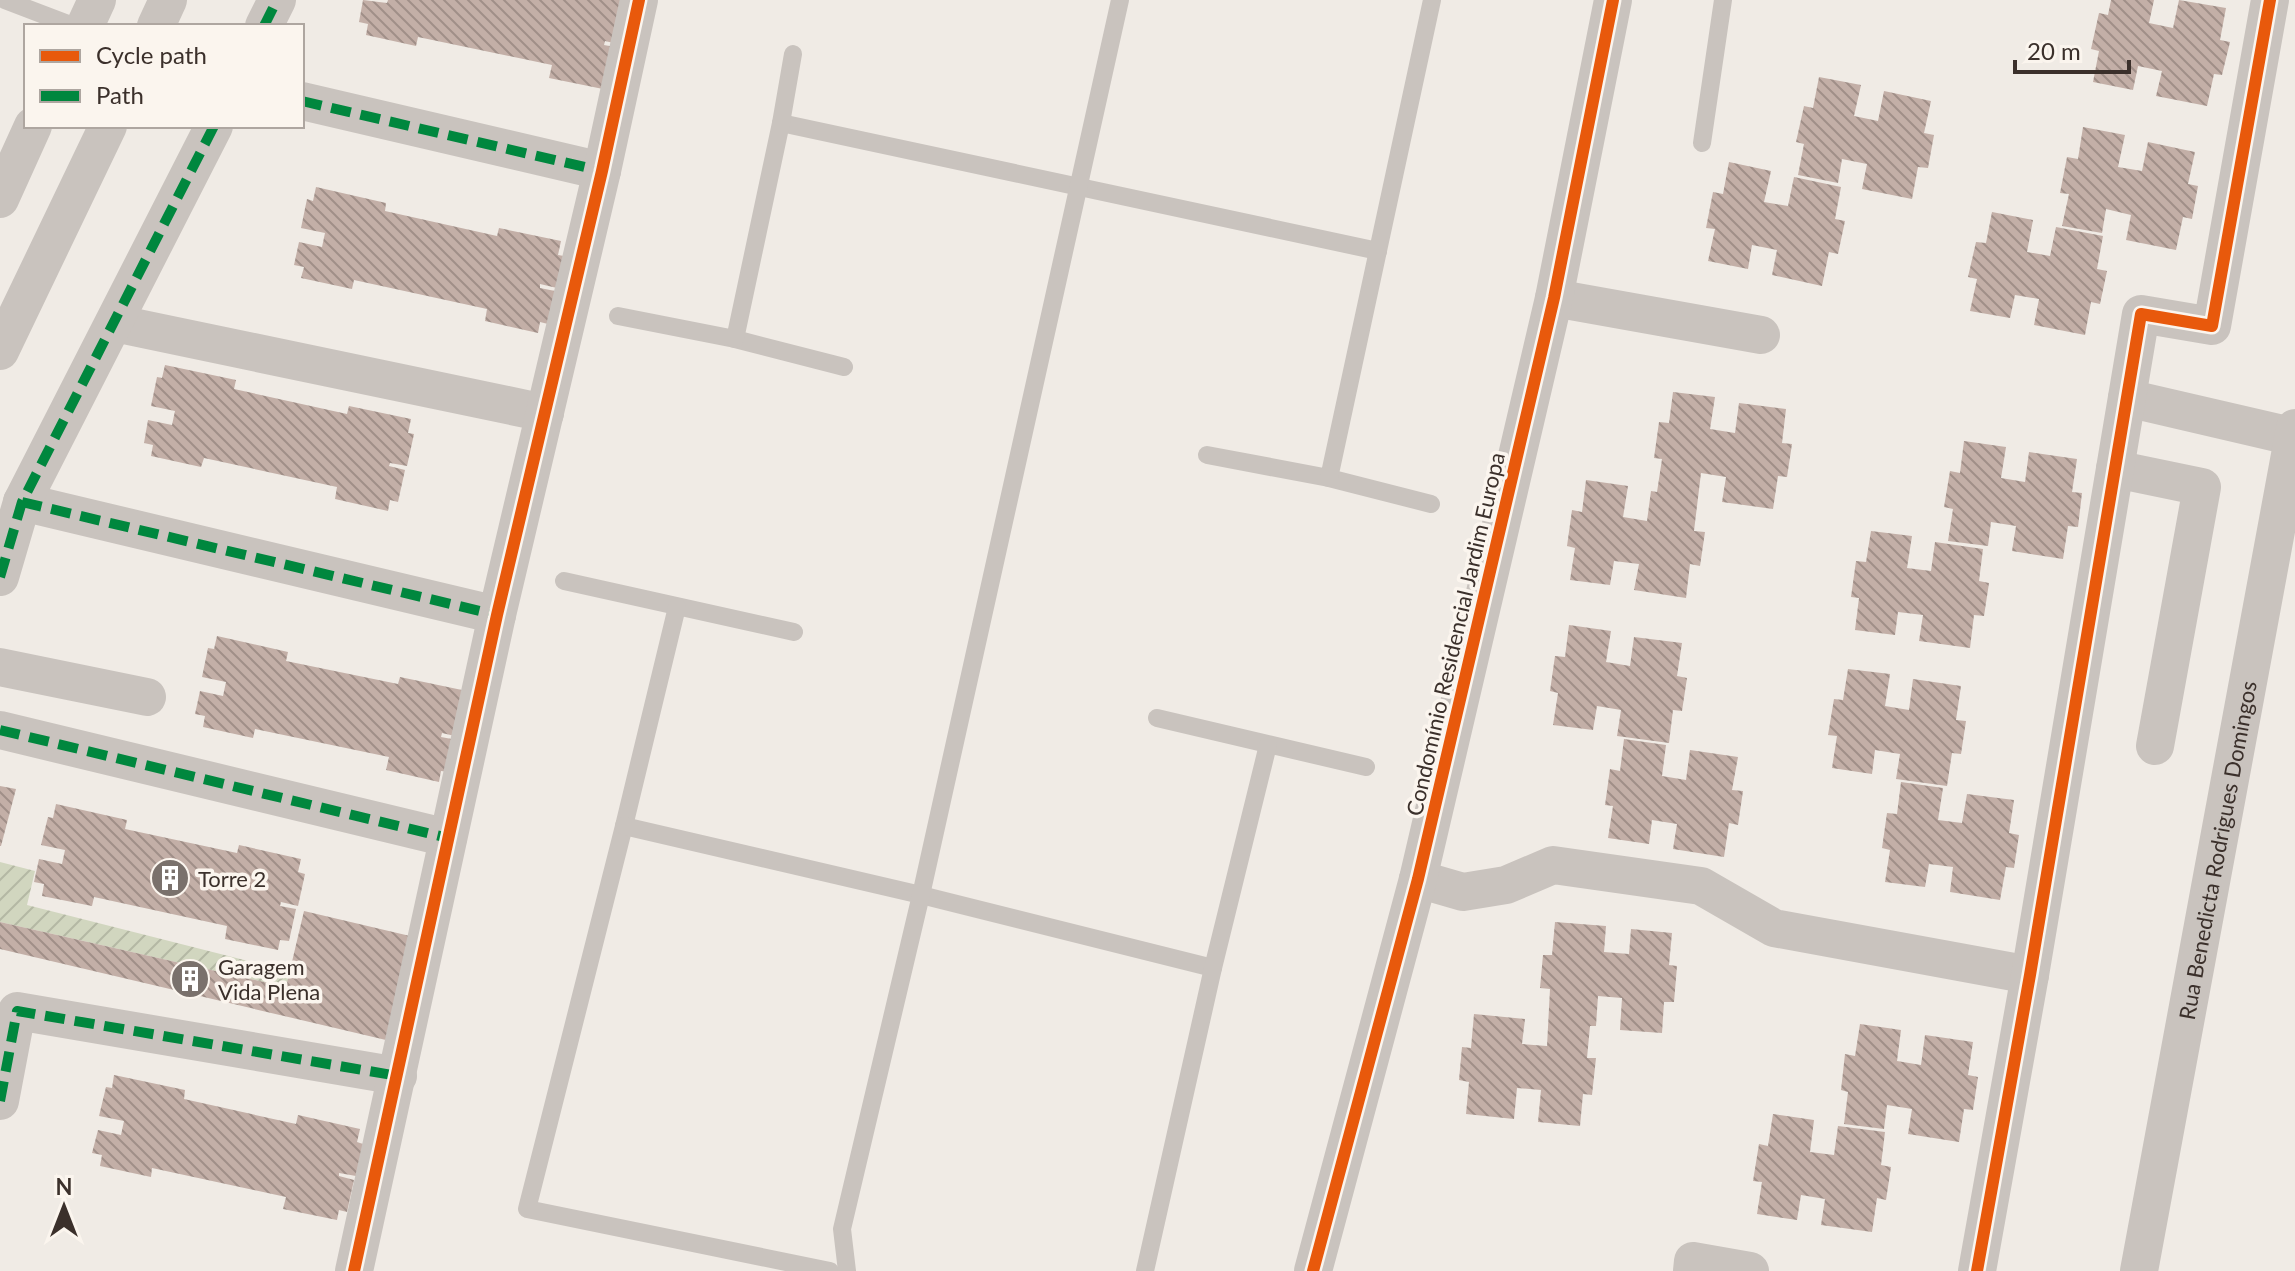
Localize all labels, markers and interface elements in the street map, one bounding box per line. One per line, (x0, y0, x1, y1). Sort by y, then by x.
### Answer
legend (24, 24, 304, 128)
scale bar (2015, 24, 2129, 74)
text: 20 m (2027, 36, 2081, 65)
text: Cycle path (96, 40, 207, 69)
text: Path (96, 80, 144, 109)
street label: Condomínio Residencial Jardim Europa (1400, 450, 1510, 818)
street label: Rua Benedicta Rodrigues Domingos (2172, 679, 2261, 1022)
building icon: Torre 2 (149, 857, 191, 899)
place label: Torre 2 (198, 865, 266, 892)
place label: Garagem Vida Plena (218, 953, 320, 1005)
building icon: Garagem Vida Plena (169, 958, 211, 1000)
north arrow (24, 1167, 104, 1247)
text: N (56, 1173, 72, 1200)

